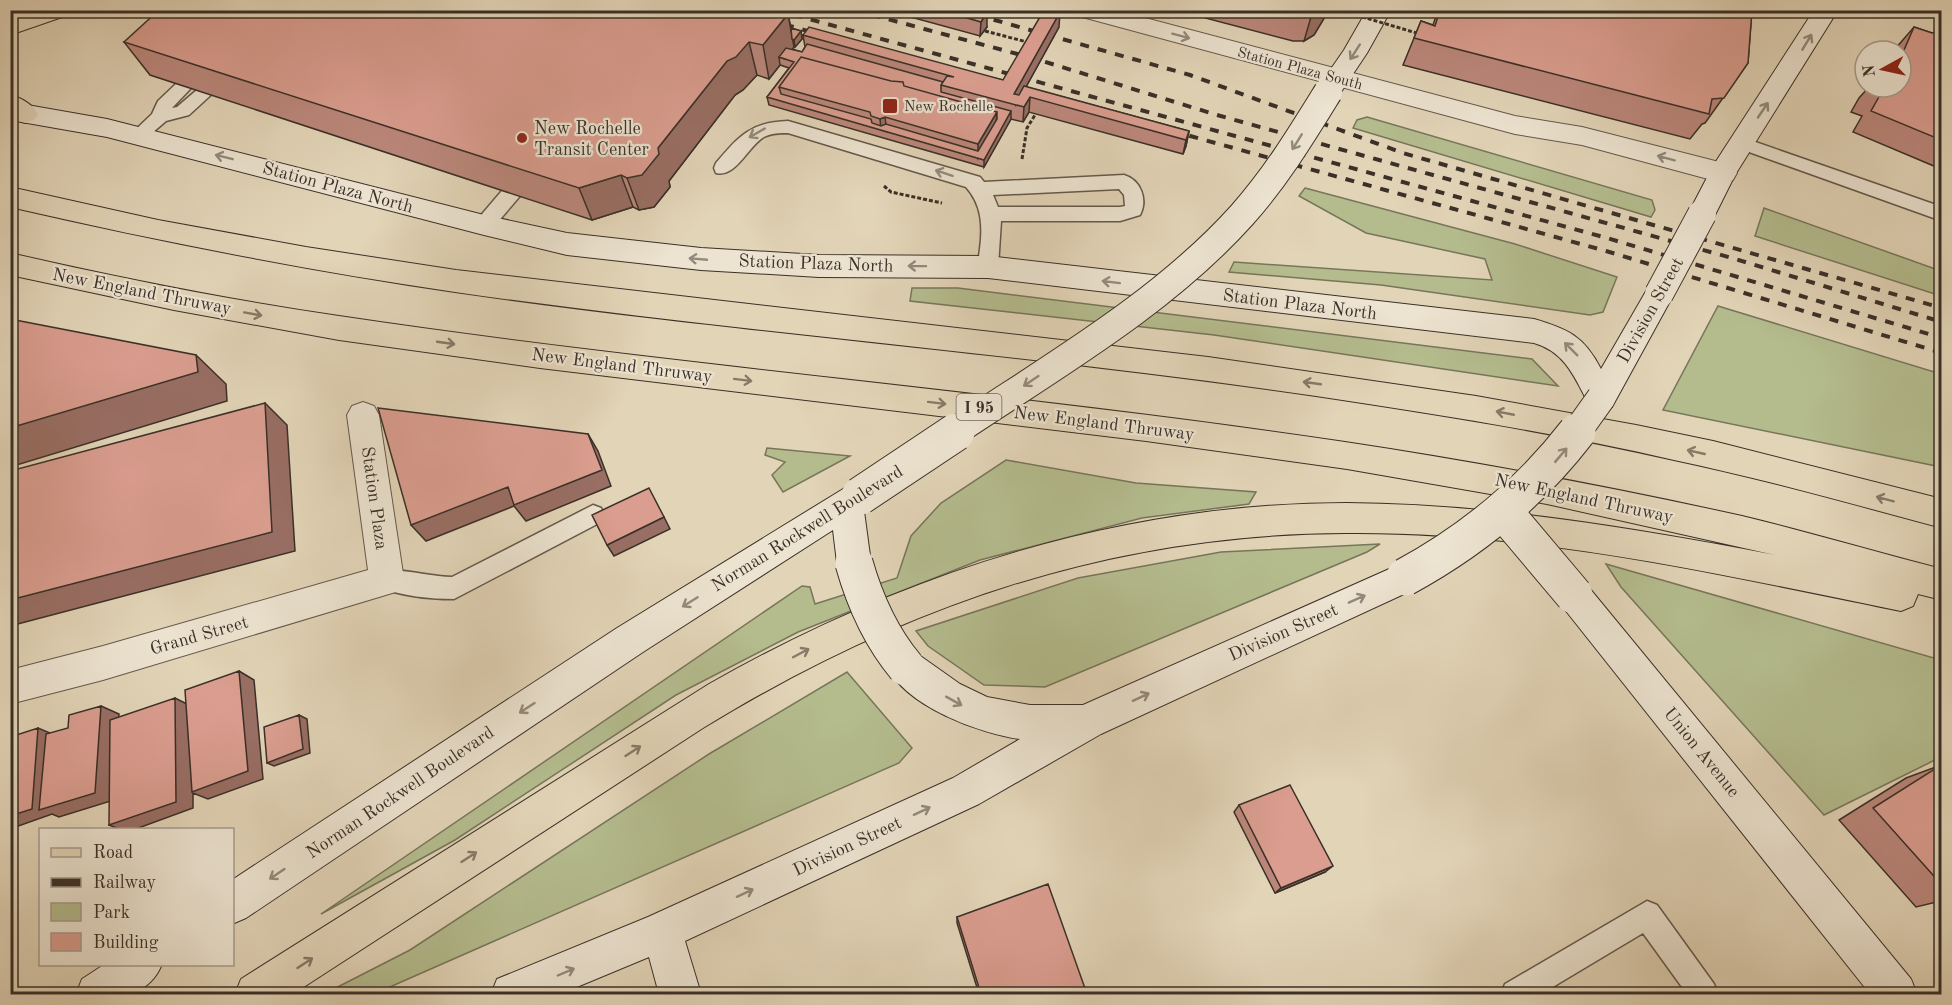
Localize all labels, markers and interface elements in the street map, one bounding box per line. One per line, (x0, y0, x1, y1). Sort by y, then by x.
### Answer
one-way arrow (1172, 31, 1191, 42)
one-way arrow (1801, 34, 1813, 51)
north arrow (1853, 39, 1913, 99)
one-way arrow (1348, 43, 1360, 60)
street label: Station Plaza South (1235, 46, 1364, 93)
text: N (1861, 63, 1879, 78)
marker: New Rochelle (881, 97, 899, 115)
place label: New Rochelle (904, 100, 993, 115)
one-way arrow (1757, 101, 1770, 118)
place label: New Rochelle Transit Center (534, 120, 649, 159)
one-way arrow (749, 127, 766, 139)
marker: New Rochelle Transit Center (515, 131, 529, 145)
one-way arrow (1290, 133, 1302, 150)
one-way arrow (215, 151, 234, 163)
one-way arrow (1657, 152, 1676, 163)
street label: Station Plaza North (260, 159, 415, 217)
one-way arrow (935, 167, 954, 178)
street label: Station Plaza North (738, 252, 894, 276)
one-way arrow (689, 253, 709, 264)
street label: Division Street (1615, 255, 1687, 366)
one-way arrow (908, 260, 928, 272)
street label: New England Thruway (51, 266, 233, 318)
one-way arrow (1102, 276, 1122, 287)
street label: Station Plaza North (1222, 287, 1378, 323)
one-way arrow (243, 308, 262, 319)
one-way arrow (435, 338, 455, 349)
one-way arrow (1563, 342, 1578, 357)
street label: New England Thruway (530, 346, 714, 386)
one-way arrow (733, 374, 753, 385)
one-way arrow (1023, 375, 1040, 387)
one-way arrow (1303, 377, 1322, 388)
road number: I 95 (956, 394, 1002, 420)
one-way arrow (927, 397, 947, 408)
street label: New England Thruway (1012, 404, 1196, 444)
one-way arrow (1495, 407, 1515, 418)
street label: Station Plaza (358, 445, 390, 551)
one-way arrow (1687, 445, 1706, 457)
one-way arrow (1554, 448, 1567, 464)
street label: Norman Rockwell Boulevard (709, 462, 906, 595)
street label: New England Thruway (1493, 471, 1675, 527)
one-way arrow (1876, 492, 1895, 504)
one-way arrow (1347, 593, 1365, 605)
one-way arrow (682, 597, 699, 609)
street label: Division Street (1226, 601, 1341, 665)
street label: Grand Street (148, 613, 250, 659)
one-way arrow (792, 647, 809, 659)
one-way arrow (1131, 690, 1149, 702)
one-way arrow (944, 696, 962, 707)
one-way arrow (519, 702, 535, 714)
street label: Union Avenue (1660, 704, 1743, 801)
street label: Norman Rockwell Boulevard (303, 723, 498, 862)
one-way arrow (624, 745, 640, 757)
one-way arrow (912, 805, 930, 817)
street label: Division Street (790, 814, 904, 880)
legend (39, 828, 234, 966)
text: Road (93, 844, 133, 862)
one-way arrow (460, 851, 477, 863)
one-way arrow (269, 868, 285, 880)
text: Railway (93, 874, 156, 892)
one-way arrow (735, 887, 753, 898)
text: Park (93, 904, 130, 922)
text: Building (93, 934, 159, 952)
one-way arrow (297, 957, 314, 970)
one-way arrow (557, 966, 575, 977)

